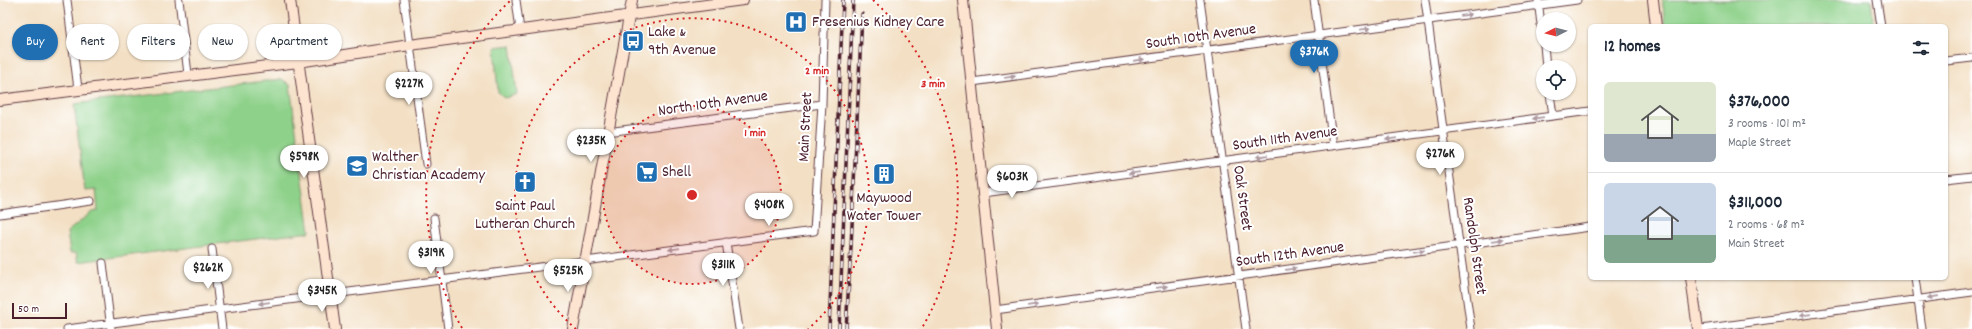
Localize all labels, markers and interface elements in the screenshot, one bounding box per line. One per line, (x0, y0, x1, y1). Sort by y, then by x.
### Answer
hospital icon: Fresenius Kidney Care (783, 9, 809, 35)
place label: Fresenius Kidney Care (812, 11, 944, 34)
one-way arrow (1460, 12, 1472, 18)
north arrow (1536, 12, 1576, 52)
map controls (1536, 12, 1576, 100)
street label: South 10th Avenue (1145, 18, 1257, 56)
place label: Lake & 9th Avenue (648, 21, 716, 62)
chip: Buy (12, 24, 58, 60)
chip: Rent (66, 24, 119, 60)
chip: Filters (127, 24, 190, 60)
chip: New (198, 24, 248, 60)
chip: Apartment (256, 24, 342, 60)
one-way arrow (1359, 26, 1371, 32)
bus stop icon: Lake & 9th Avenue (620, 28, 646, 54)
text: 12 homes (1604, 36, 1661, 60)
icon: filters (1910, 37, 1932, 59)
pin: $376K (1286, 40, 1342, 74)
text: $376K (1299, 43, 1329, 62)
one-way arrow (1133, 56, 1145, 63)
button: locate (1536, 60, 1576, 100)
text: 2 min (805, 63, 829, 80)
pin: $227K (381, 72, 437, 106)
one-way arrow (1004, 74, 1017, 80)
text: $227K (395, 75, 423, 94)
text: 3 min (921, 76, 945, 93)
street label: North 10th Avenue (657, 85, 769, 123)
street label: Main Street (793, 91, 819, 162)
text: $376,000 (1728, 91, 1790, 115)
icon: home (1636, 98, 1684, 146)
one-way arrow (1531, 115, 1544, 122)
text: 3 rooms · 101 m² (1728, 115, 1806, 134)
street label: South 11th Avenue (1231, 120, 1339, 158)
text: 1 min (744, 125, 766, 142)
pin: $235K (563, 129, 619, 163)
text: $235K (576, 132, 606, 151)
text: Maple Street (1728, 134, 1791, 153)
one-way arrow (1385, 136, 1397, 142)
pin: $276K (1412, 142, 1468, 176)
pin: $598K (276, 145, 332, 179)
text: $276K (1425, 145, 1455, 164)
place label: Walther Christian Academy (372, 146, 485, 187)
text: $598K (289, 148, 319, 167)
school or university icon: Walther Christian Academy (344, 153, 370, 179)
one-way arrow (1256, 153, 1268, 159)
supermarket icon: Shell (634, 159, 660, 185)
place label: Shell (662, 161, 691, 184)
building icon: Maywood Water Tower (871, 161, 897, 187)
street label: Oak Street (1226, 164, 1258, 232)
pin: $603K (984, 165, 1040, 199)
text: $603K (996, 168, 1028, 187)
church icon: Saint Paul Lutheran Church (512, 169, 538, 195)
one-way arrow (1127, 170, 1140, 176)
place label: Maywood Water Tower (847, 187, 921, 228)
centre of rings (685, 188, 699, 202)
text: $311,000 (1728, 192, 1783, 216)
pin: $408K (741, 193, 797, 227)
place label: Saint Paul Lutheran Church (475, 195, 575, 236)
text: $408K (754, 196, 784, 215)
street label: Randolph Street (1456, 196, 1492, 296)
icon: home (1636, 199, 1684, 247)
text: 2 rooms · 68 m² (1728, 216, 1805, 235)
text: Main Street (1728, 235, 1785, 254)
street label: South 12th Avenue (1234, 236, 1346, 274)
one-way arrow (1492, 237, 1504, 243)
pin: $319K (403, 241, 459, 275)
text: $319K (417, 244, 445, 263)
one-way arrow (668, 246, 680, 252)
one-way arrow (1413, 248, 1426, 254)
pin: $311K (695, 253, 751, 287)
pin: $262K (180, 256, 236, 290)
text: $311K (711, 256, 735, 275)
text: $262K (193, 259, 223, 278)
pin: $525K (540, 259, 596, 293)
text: $525K (553, 262, 583, 281)
one-way arrow (1285, 266, 1297, 272)
pin: $345K (294, 279, 350, 313)
text: $345K (307, 282, 337, 301)
one-way arrow (1156, 284, 1168, 290)
one-way arrow (1927, 294, 1939, 300)
one-way arrow (258, 300, 270, 306)
scale bar (12, 301, 67, 320)
text: 50 m (18, 302, 39, 318)
one-way arrow (1027, 302, 1039, 308)
one-way arrow (1799, 312, 1811, 318)

